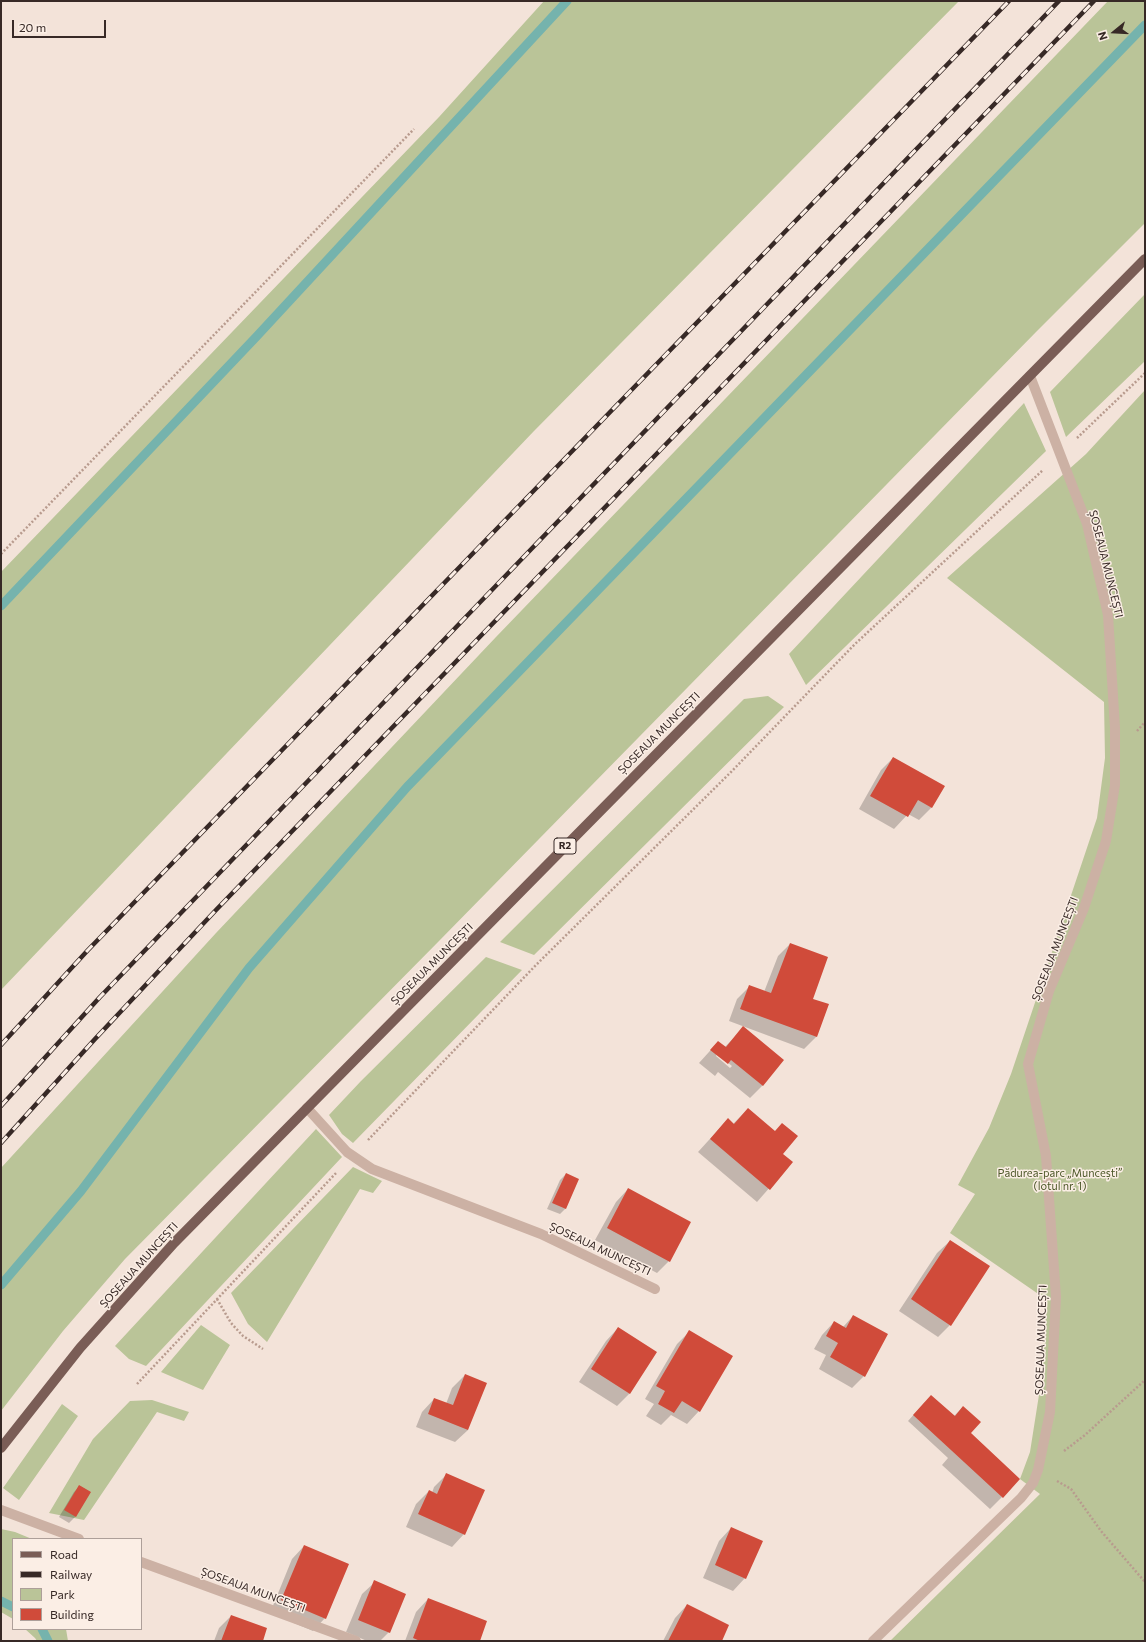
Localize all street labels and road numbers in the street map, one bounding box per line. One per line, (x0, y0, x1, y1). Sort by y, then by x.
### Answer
street label: ȘOSEAUA MUNCEȘTI (1086, 509, 1126, 619)
street label: ȘOSEAUA MUNCEȘTI (615, 689, 703, 777)
road number: R2 (554, 838, 576, 854)
street label: ȘOSEAUA MUNCEȘTI (1029, 895, 1081, 1003)
street label: ȘOSEAUA MUNCEȘTI (388, 920, 476, 1008)
street label: ȘOSEAUA MUNCEȘTI (97, 1220, 181, 1310)
street label: ȘOSEAUA MUNCEȘTI (547, 1220, 653, 1278)
street label: ȘOSEAUA MUNCEȘTI (1032, 1285, 1050, 1395)
street label: ȘOSEAUA MUNCEȘTI (199, 1565, 307, 1615)

